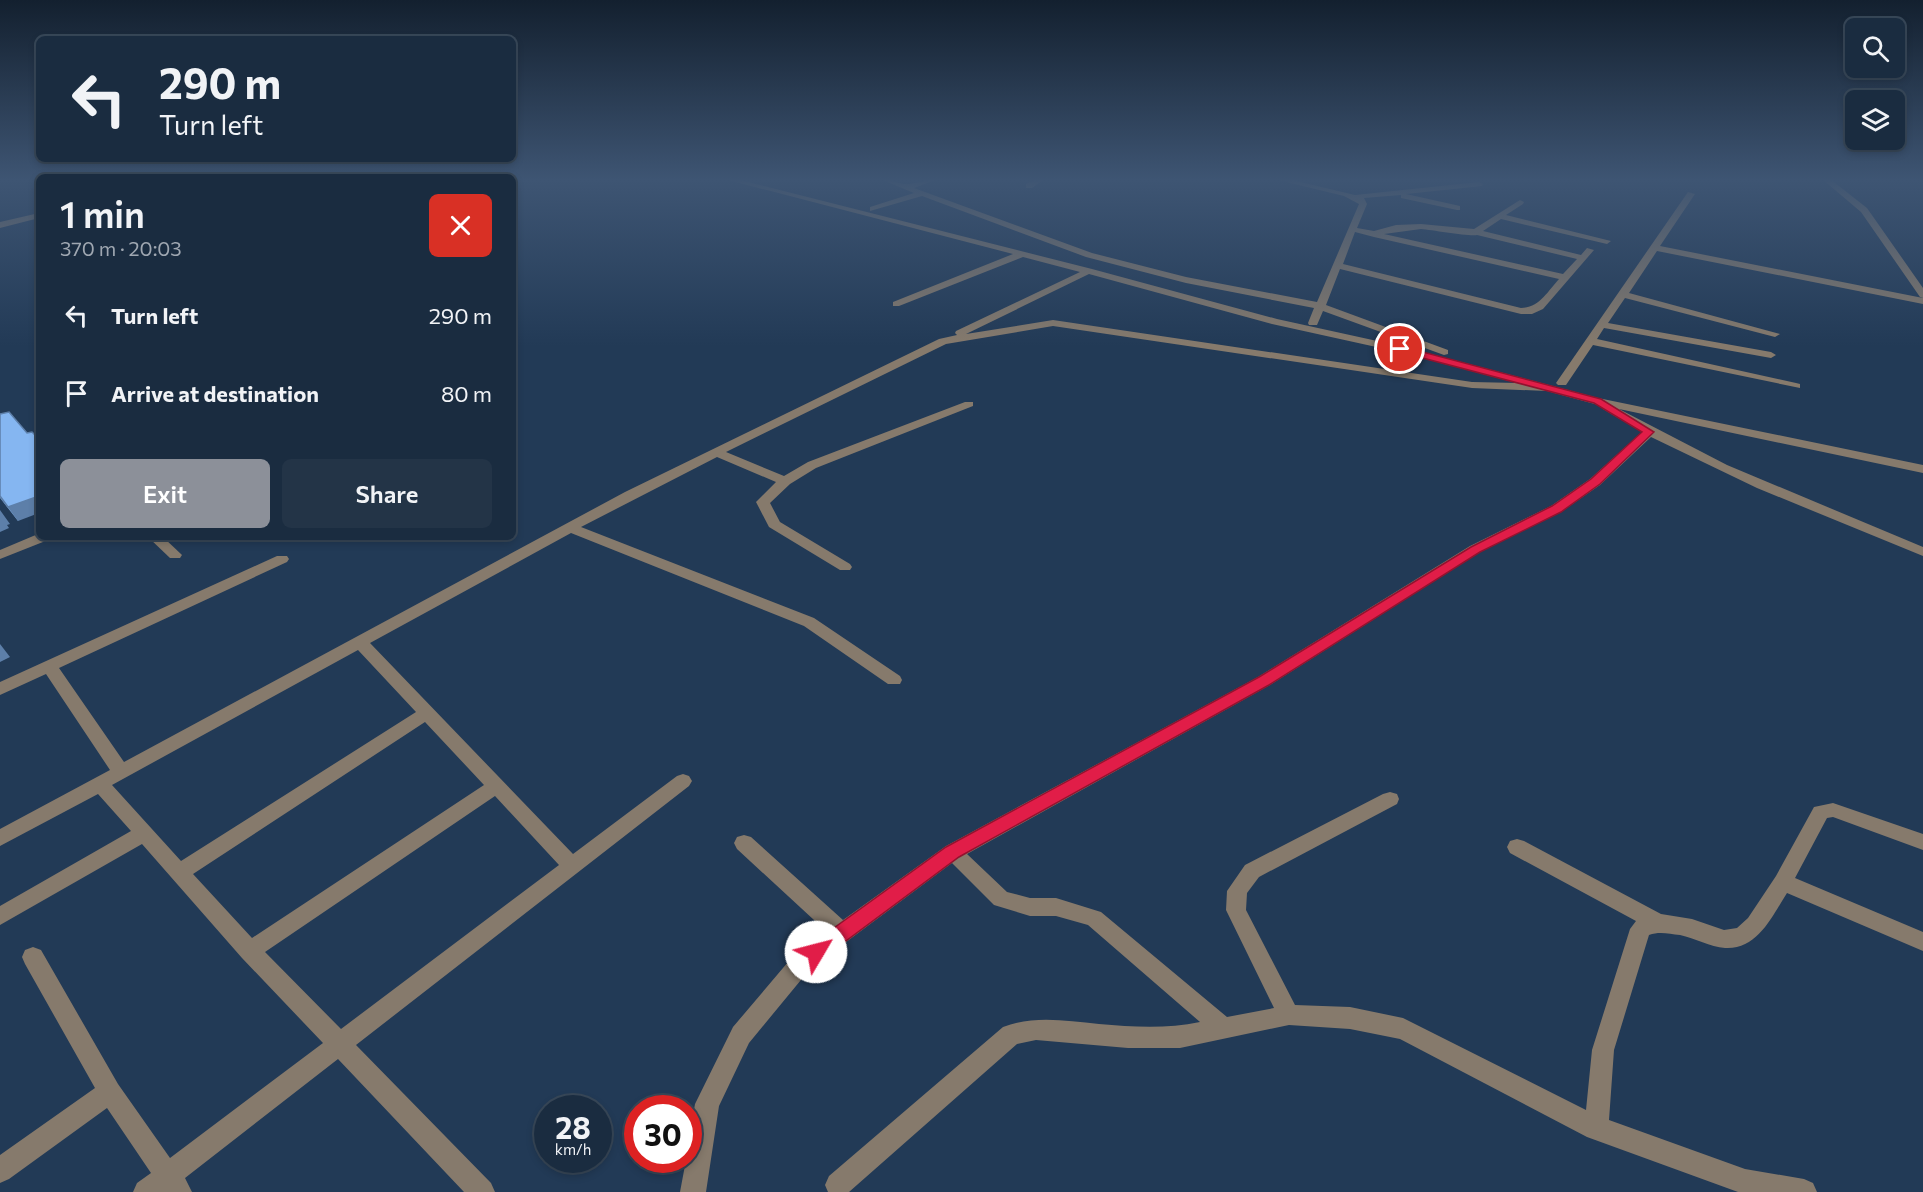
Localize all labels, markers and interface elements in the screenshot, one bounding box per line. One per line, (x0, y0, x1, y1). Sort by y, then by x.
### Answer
map controls (1845, 18, 1905, 150)
button: search (1845, 18, 1905, 78)
text: 290 m (159, 56, 281, 108)
icon: left (60, 60, 138, 138)
button: layers (1845, 90, 1905, 150)
text: Turn left (159, 108, 263, 141)
text: 1 min (60, 191, 145, 235)
button: close (429, 194, 492, 257)
text: 370 m · 20:03 (60, 236, 182, 260)
icon: left (60, 299, 93, 332)
text: Turn left (111, 302, 198, 329)
text: 290 m (429, 302, 492, 329)
pin (1374, 323, 1425, 374)
icon: arrive (1383, 332, 1416, 365)
icon: arrive (60, 377, 93, 410)
text: Arrive at destination (111, 380, 319, 407)
text: 80 m (441, 380, 492, 407)
button: Exit (60, 459, 270, 528)
button: Share (282, 459, 492, 528)
position arrow (784, 920, 848, 984)
speed limit sign: 30 (624, 1095, 702, 1173)
text: 28 (555, 1108, 591, 1145)
text: km/h (555, 1140, 591, 1158)

